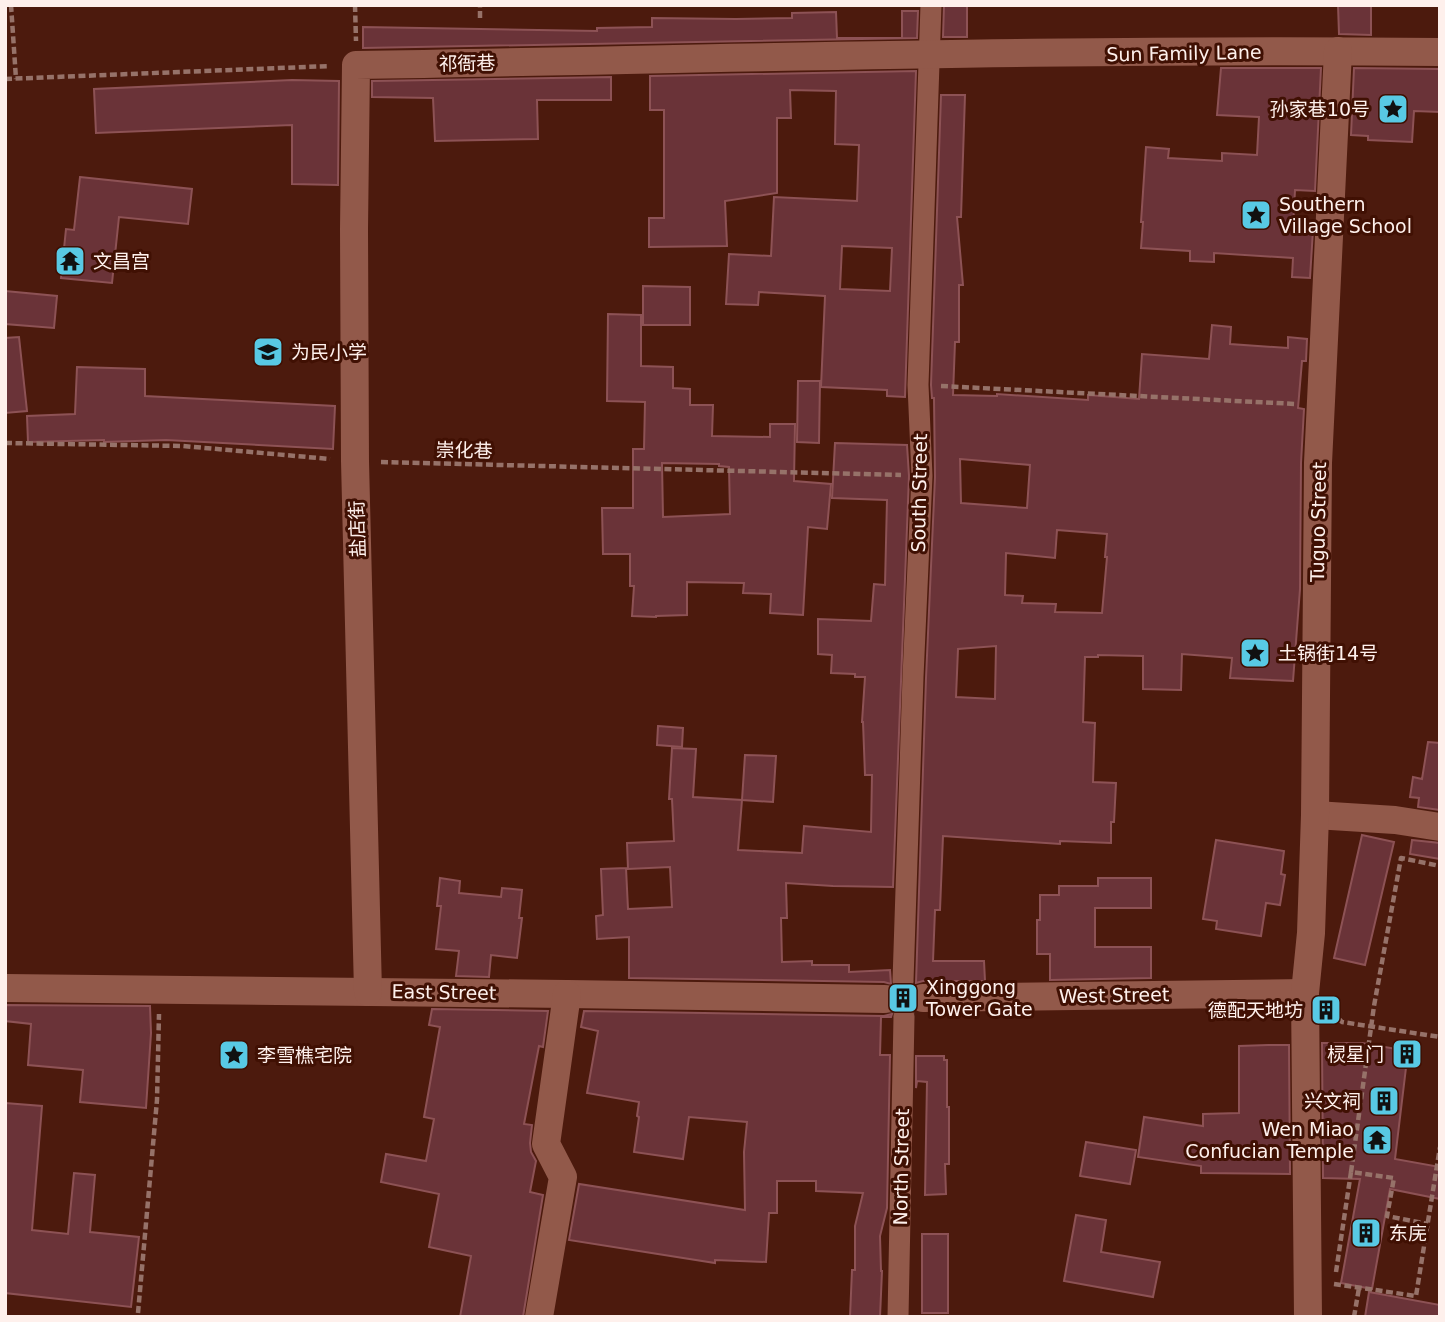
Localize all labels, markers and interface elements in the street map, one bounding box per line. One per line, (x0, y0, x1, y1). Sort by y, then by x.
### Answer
street label: Sun Family Lane (1106, 41, 1262, 65)
street label: 祁衙巷 (438, 52, 496, 74)
place icon: 孙家巷10号 (1376, 92, 1410, 126)
place label: 孙家巷10号 (1270, 98, 1370, 120)
place label: Southern Village School (1279, 193, 1412, 237)
place icon: Southern Village School (1239, 198, 1273, 232)
temple icon: 文昌宫 (53, 244, 87, 278)
place label: 文昌宫 (93, 250, 150, 272)
school or university icon: 为民小学 (251, 335, 285, 369)
place label: 为民小学 (291, 341, 367, 363)
street label: South Street (907, 433, 931, 553)
street label: 崇化巷 (435, 439, 493, 461)
street label: Tuguo Street (1306, 462, 1330, 583)
street label: 盐店街 (345, 500, 369, 558)
place icon: 土锅街14号 (1238, 636, 1272, 670)
place label: 土锅街14号 (1278, 642, 1378, 664)
place label: Xinggong Tower Gate (925, 976, 1033, 1020)
street label: East Street (391, 980, 497, 1004)
building icon: Xinggong Tower Gate (886, 981, 920, 1015)
street label: West Street (1059, 983, 1169, 1007)
building icon: 德配天地坊 (1309, 993, 1343, 1027)
place label: 德配天地坊 (1208, 999, 1303, 1021)
building icon: 棂星门 (1390, 1037, 1424, 1071)
place icon: 李雪樵宅院 (217, 1038, 251, 1072)
place label: 棂星门 (1327, 1043, 1384, 1065)
place label: 李雪樵宅院 (257, 1044, 352, 1066)
building icon: 兴文祠 (1367, 1084, 1401, 1118)
place label: 兴文祠 (1304, 1090, 1361, 1112)
street label: North Street (889, 1108, 913, 1226)
place label: Wen Miao Confucian Temple (1185, 1118, 1354, 1162)
temple icon: Wen Miao Confucian Temple (1360, 1123, 1394, 1157)
building icon: 东庑 (1349, 1216, 1383, 1250)
place label: 东庑 (1389, 1222, 1427, 1244)

